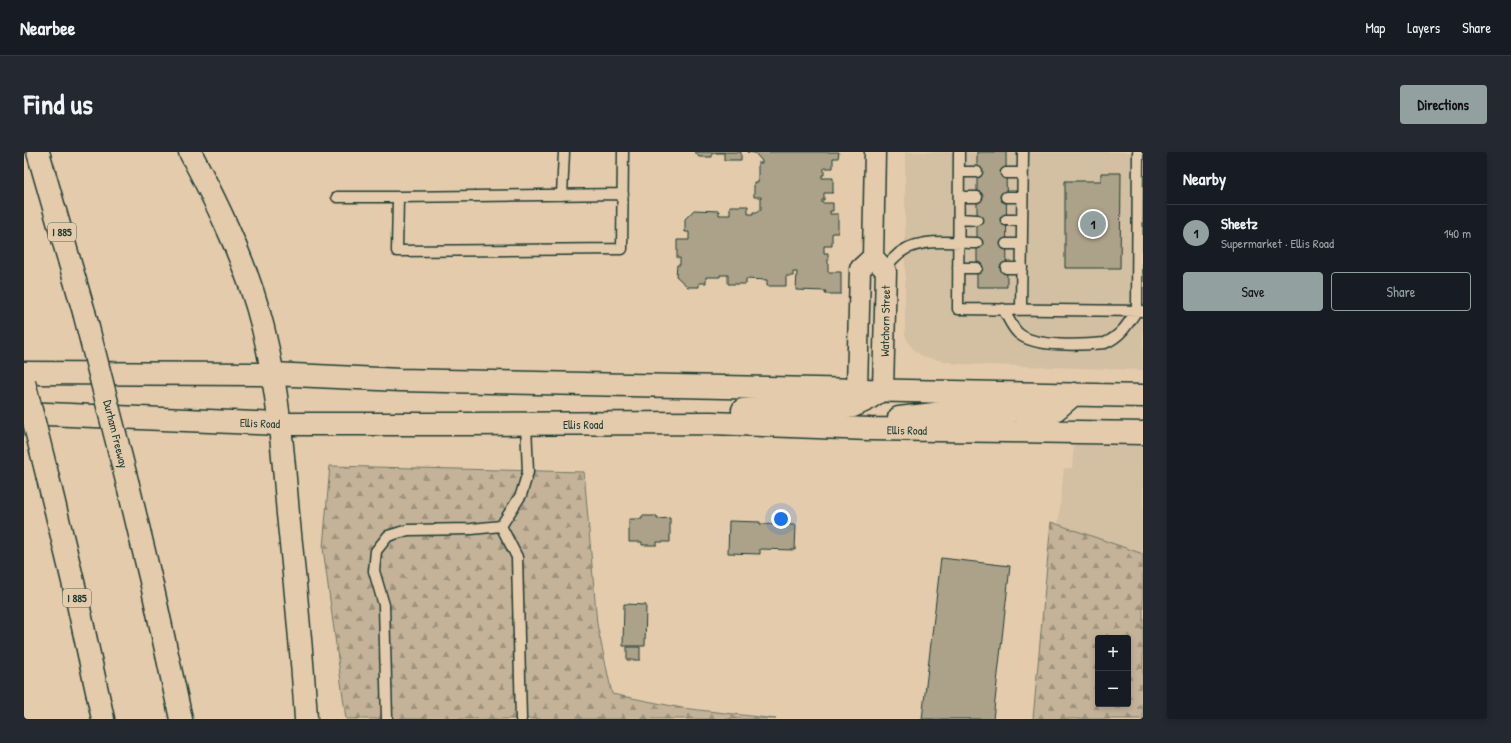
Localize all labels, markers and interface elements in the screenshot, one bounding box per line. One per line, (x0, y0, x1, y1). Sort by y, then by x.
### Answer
text: Nearbee (20, 15, 75, 41)
text: Map (1365, 18, 1385, 37)
text: Layers (1407, 18, 1440, 37)
text: Share (1462, 18, 1491, 37)
text: Find us (24, 85, 93, 123)
button: Directions (1400, 85, 1487, 124)
text: Nearby (1183, 167, 1226, 190)
pin: 1 (1080, 209, 1106, 239)
text: Sheetz (1221, 213, 1258, 234)
road number: I 885 (48, 223, 76, 241)
text: 1 (1194, 224, 1198, 242)
text: 140 m (1444, 224, 1471, 242)
text: Supermarket · Ellis Road (1221, 234, 1334, 252)
button: Save (1183, 272, 1323, 311)
button: Share (1331, 272, 1471, 311)
street label: Watchorn Street (876, 284, 894, 357)
street label: Durham Freeway (99, 398, 133, 470)
street label: Ellis Road (240, 414, 281, 432)
street label: Ellis Road (563, 416, 603, 433)
street label: Ellis Road (887, 421, 928, 439)
your location (771, 509, 791, 529)
road number: I 885 (63, 589, 91, 607)
map controls (1095, 635, 1131, 707)
button: + (1095, 635, 1131, 671)
button: − (1095, 671, 1131, 707)

